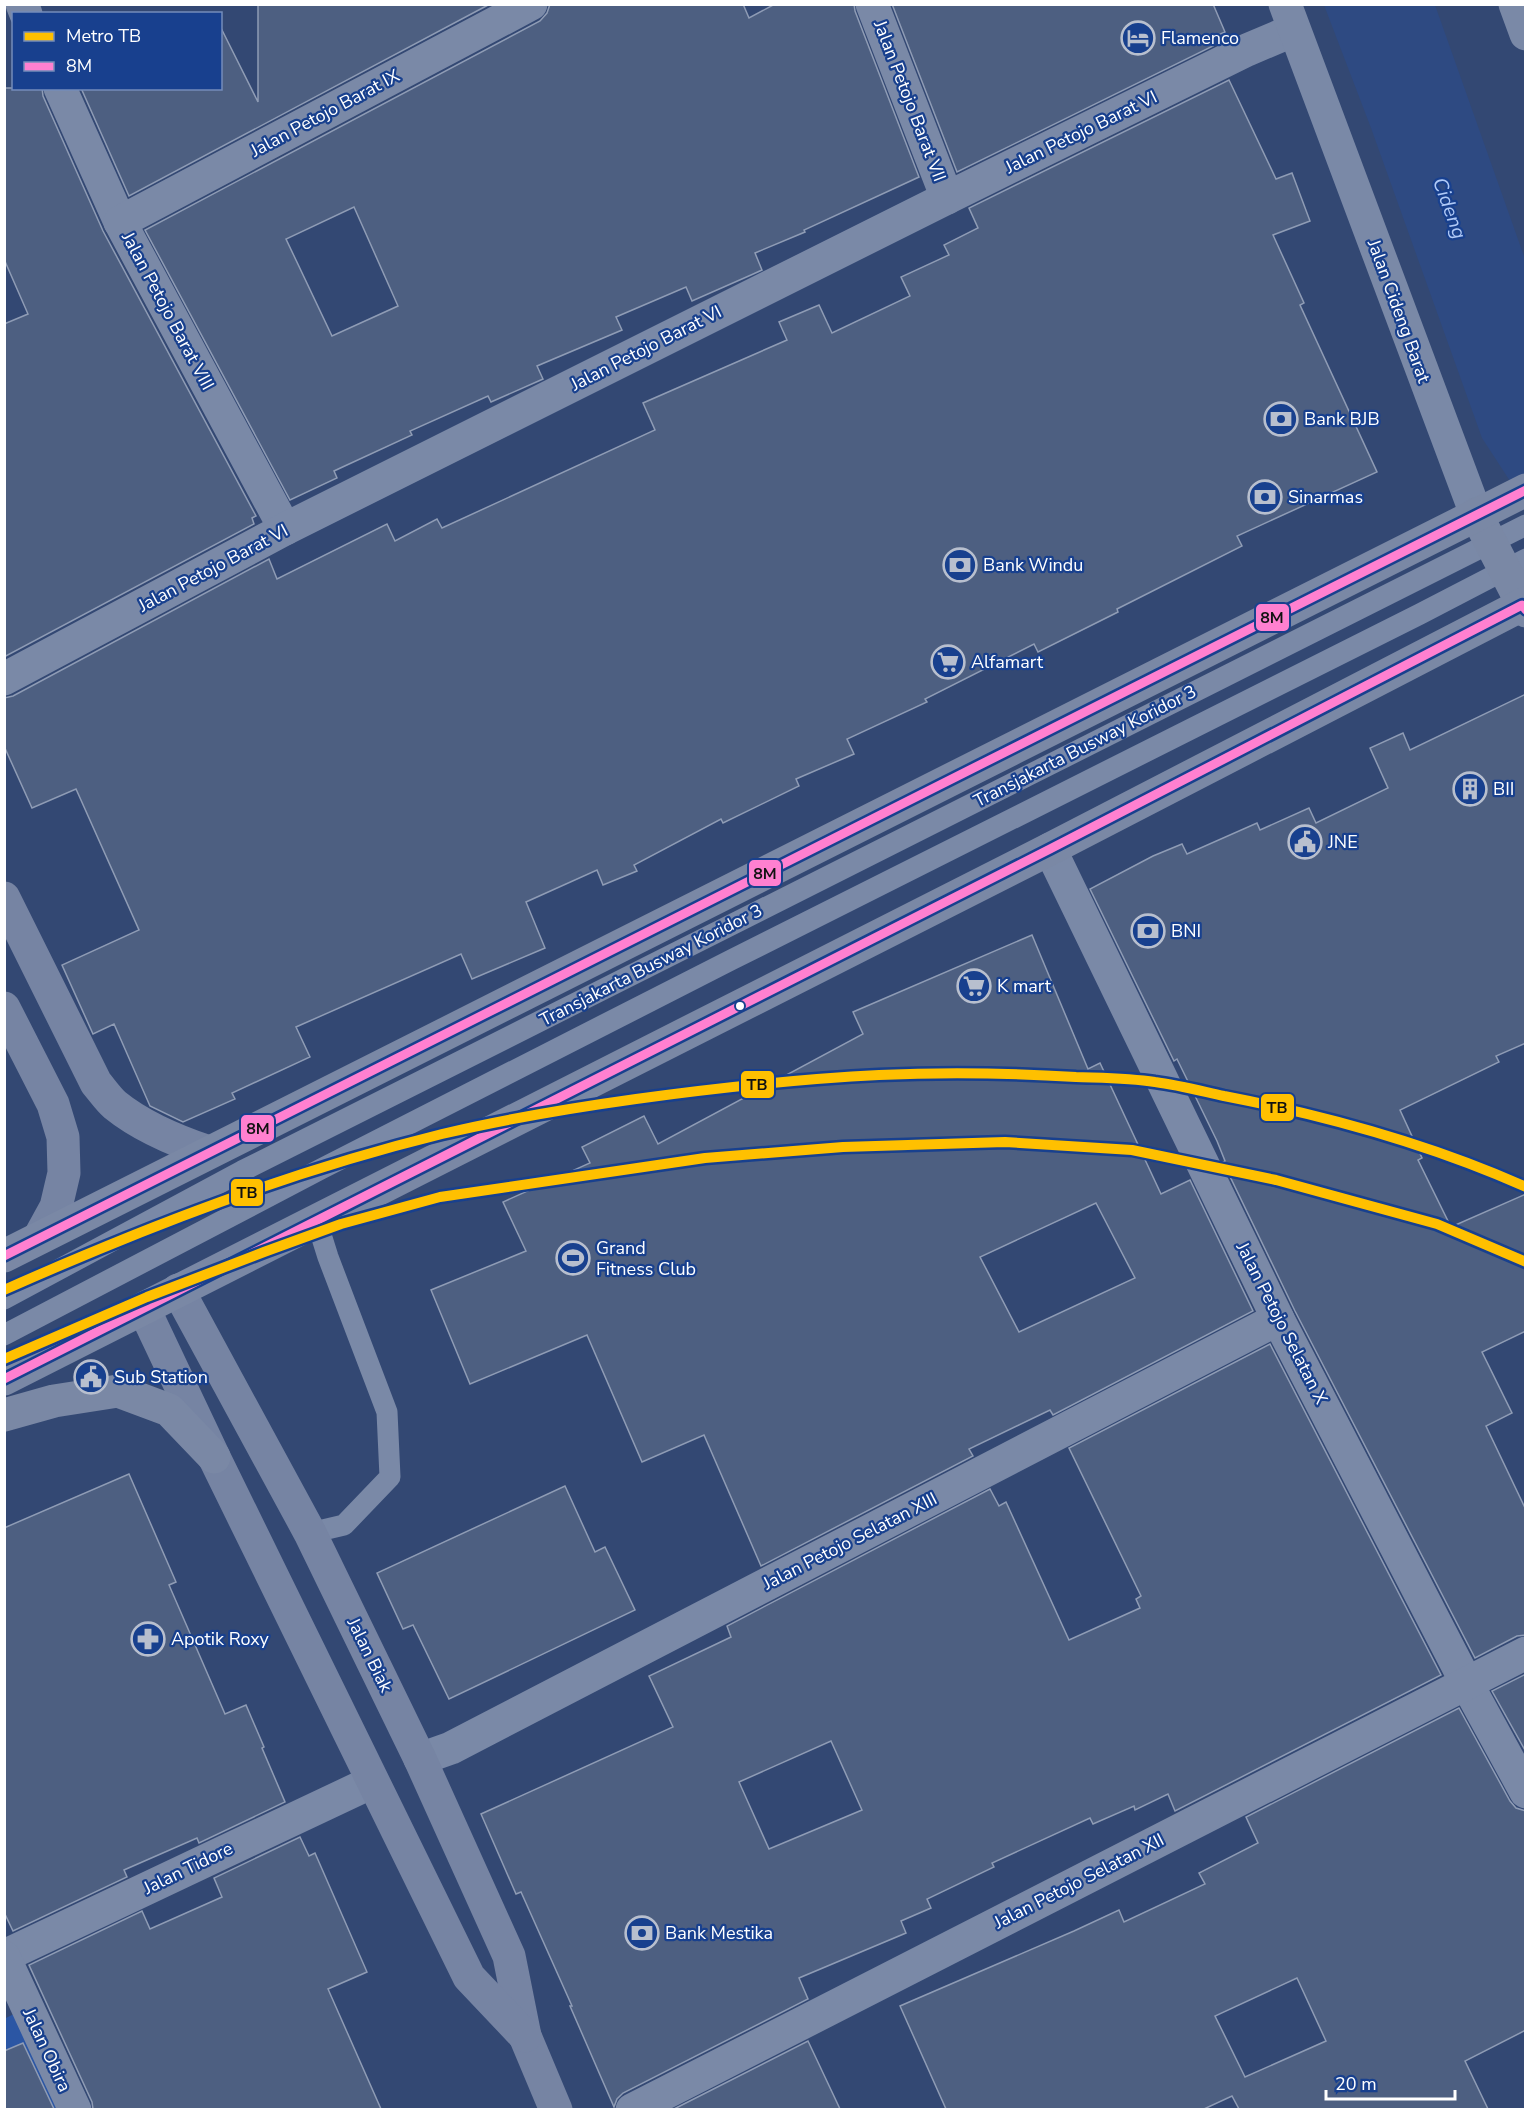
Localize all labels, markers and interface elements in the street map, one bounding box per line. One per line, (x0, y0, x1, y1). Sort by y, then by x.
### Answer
legend (12, 12, 222, 90)
street label: Jalan Petojo Barat VII (868, 16, 952, 185)
hotel icon: Flamenco (1120, 20, 1156, 56)
text: Metro TB (66, 24, 141, 48)
place label: Flamenco (1161, 26, 1239, 50)
text: 8M (66, 54, 92, 78)
street label: Jalan Petojo Barat IX (245, 63, 404, 163)
street label: Jalan Petojo Barat VI (1000, 85, 1161, 180)
water label: Cideng (1426, 174, 1473, 243)
street label: Jalan Petojo Barat VIII (116, 227, 220, 394)
street label: Jalan Cideng Barat (1362, 235, 1436, 387)
street label: Jalan Petojo Barat VI (566, 300, 726, 397)
bank icon: Bank BJB (1263, 401, 1299, 437)
place label: Bank BJB (1304, 407, 1380, 431)
bank icon: Sinarmas (1247, 479, 1283, 515)
place label: Sinarmas (1288, 485, 1363, 509)
street label: Jalan Petojo Barat VI (133, 518, 292, 618)
bank icon: Bank Windu (942, 547, 978, 583)
place label: Bank Windu (983, 553, 1083, 577)
line badge: 8M (1255, 603, 1290, 632)
text: 8M (1260, 607, 1284, 629)
supermarket icon: Alfamart (930, 644, 966, 680)
place label: Alfamart (971, 650, 1044, 674)
street label: Transjakarta Busway Koridor 3 (970, 679, 1200, 813)
building icon: BII (1452, 771, 1488, 807)
place label: BII (1493, 777, 1514, 801)
public building icon: JNE (1287, 824, 1323, 860)
place label: JNE (1327, 830, 1358, 854)
line badge: 8M (748, 859, 782, 887)
text: 8M (753, 863, 777, 885)
street label: Transjakarta Busway Koridor 3 (536, 898, 766, 1032)
bank icon: BNI (1130, 913, 1166, 949)
place label: BNI (1171, 919, 1201, 943)
supermarket icon: K mart (956, 968, 992, 1004)
place label: K mart (997, 974, 1052, 998)
unlabelled marker (734, 1000, 746, 1012)
line badge: TB (740, 1070, 775, 1099)
text: TB (747, 1074, 767, 1096)
line badge: TB (1260, 1093, 1295, 1122)
text: TB (1267, 1097, 1287, 1119)
line badge: 8M (240, 1114, 275, 1143)
text: 8M (246, 1118, 270, 1140)
line badge: TB (230, 1178, 264, 1207)
text: TB (237, 1182, 257, 1204)
place label: Grand Fitness Club (596, 1236, 696, 1281)
street label: Jalan Petojo Selatan X (1230, 1237, 1333, 1408)
sports icon: Grand Fitness Club (555, 1240, 591, 1276)
public building icon: Sub Station (73, 1359, 109, 1395)
place label: Sub Station (114, 1365, 208, 1389)
street label: Jalan Petojo Selatan XIII (758, 1487, 941, 1596)
street label: Jalan Biak (341, 1613, 399, 1697)
pharmacy icon: Apotik Roxy (130, 1621, 166, 1657)
place label: Apotik Roxy (171, 1627, 270, 1651)
street label: Jalan Petojo Selatan XII (989, 1828, 1168, 1935)
street label: Jalan Tidore (138, 1836, 237, 1900)
bank icon: Bank Mestika (624, 1915, 660, 1951)
place label: Bank Mestika (665, 1921, 773, 1945)
street label: Jalan Obira (17, 2003, 77, 2096)
scale bar (1326, 2063, 1455, 2101)
text: 20 m (1335, 2072, 1377, 2096)

